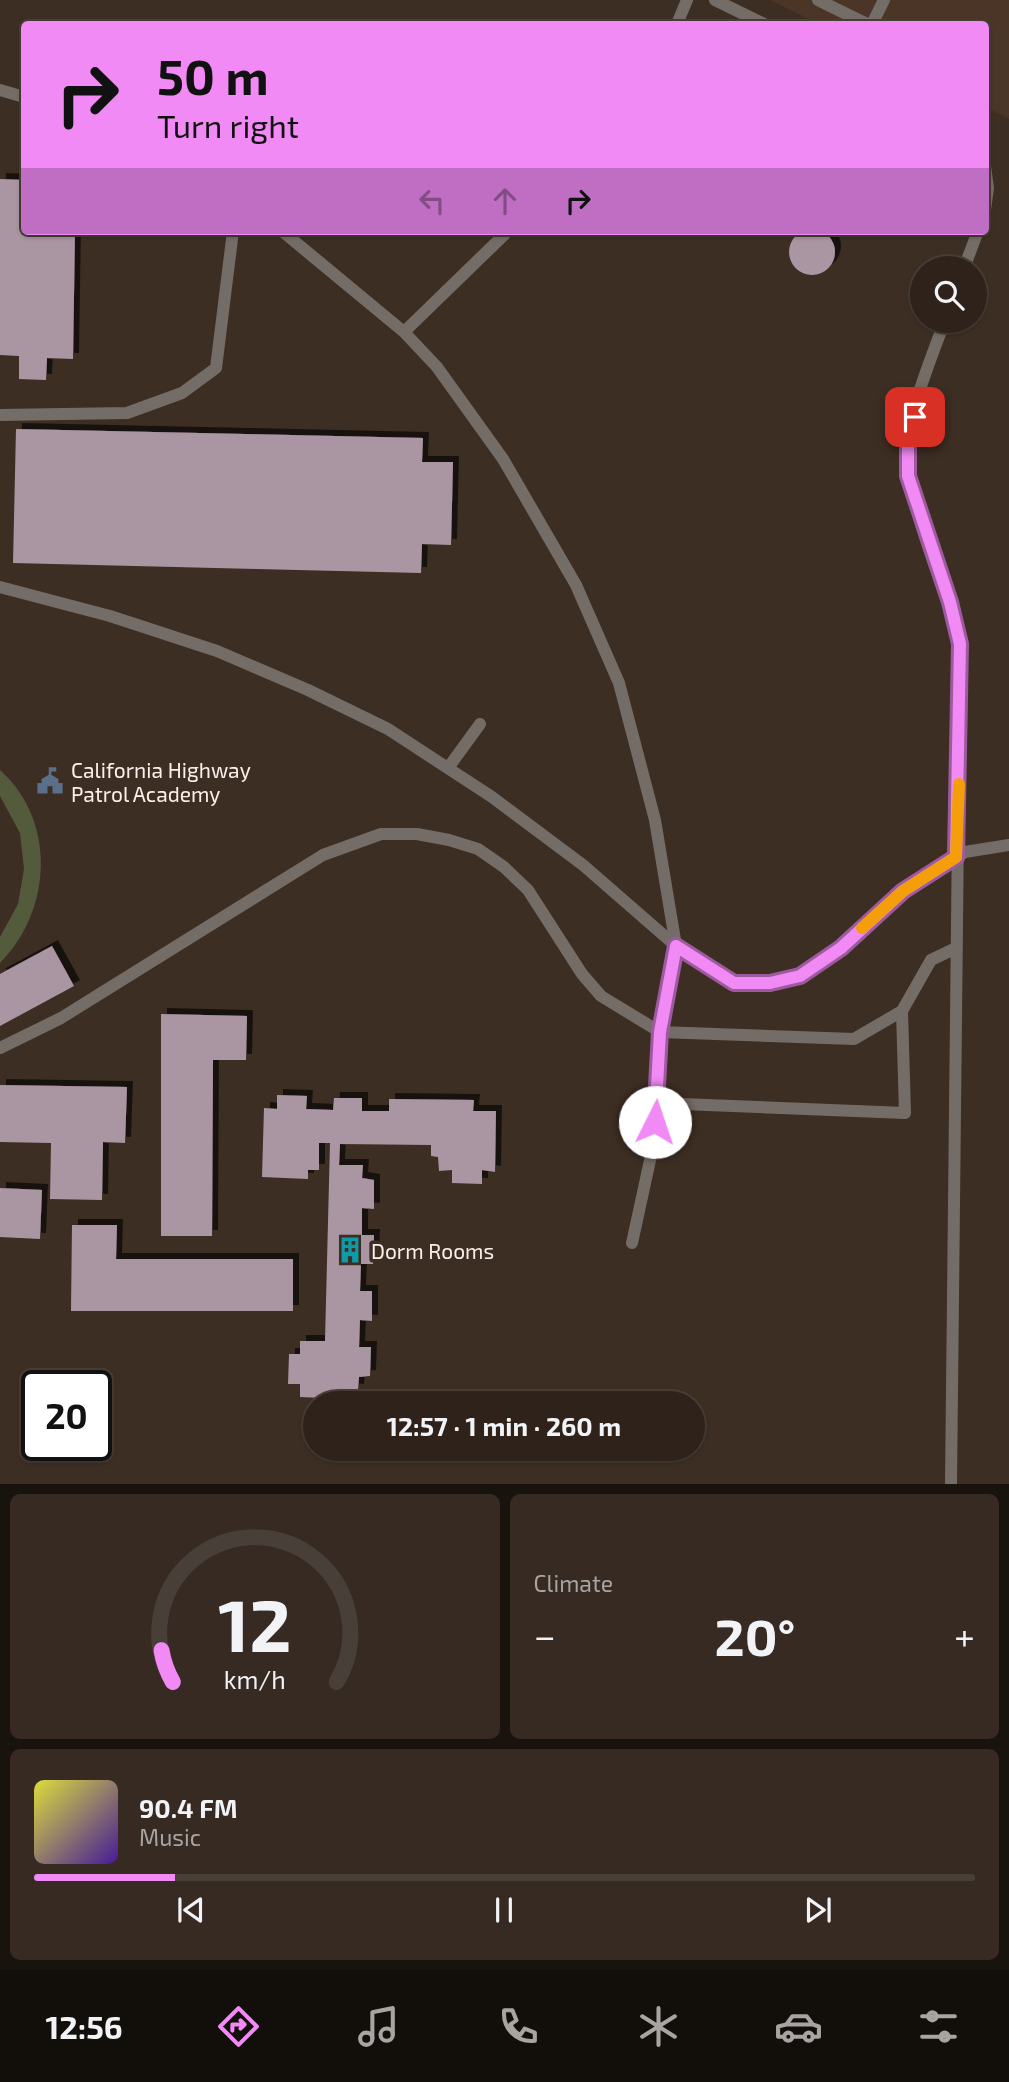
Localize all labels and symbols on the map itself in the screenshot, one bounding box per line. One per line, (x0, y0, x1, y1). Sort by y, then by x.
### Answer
pin (885, 387, 945, 447)
place label: California Highway Patrol Academy (71, 757, 251, 806)
public building icon: California Highway Patrol Academy (35, 766, 65, 796)
position arrow (618, 1085, 692, 1159)
building icon: Dorm Rooms (335, 1235, 365, 1265)
place label: Dorm Rooms (371, 1238, 494, 1263)
speed limit sign: 20 (21, 1370, 112, 1461)

